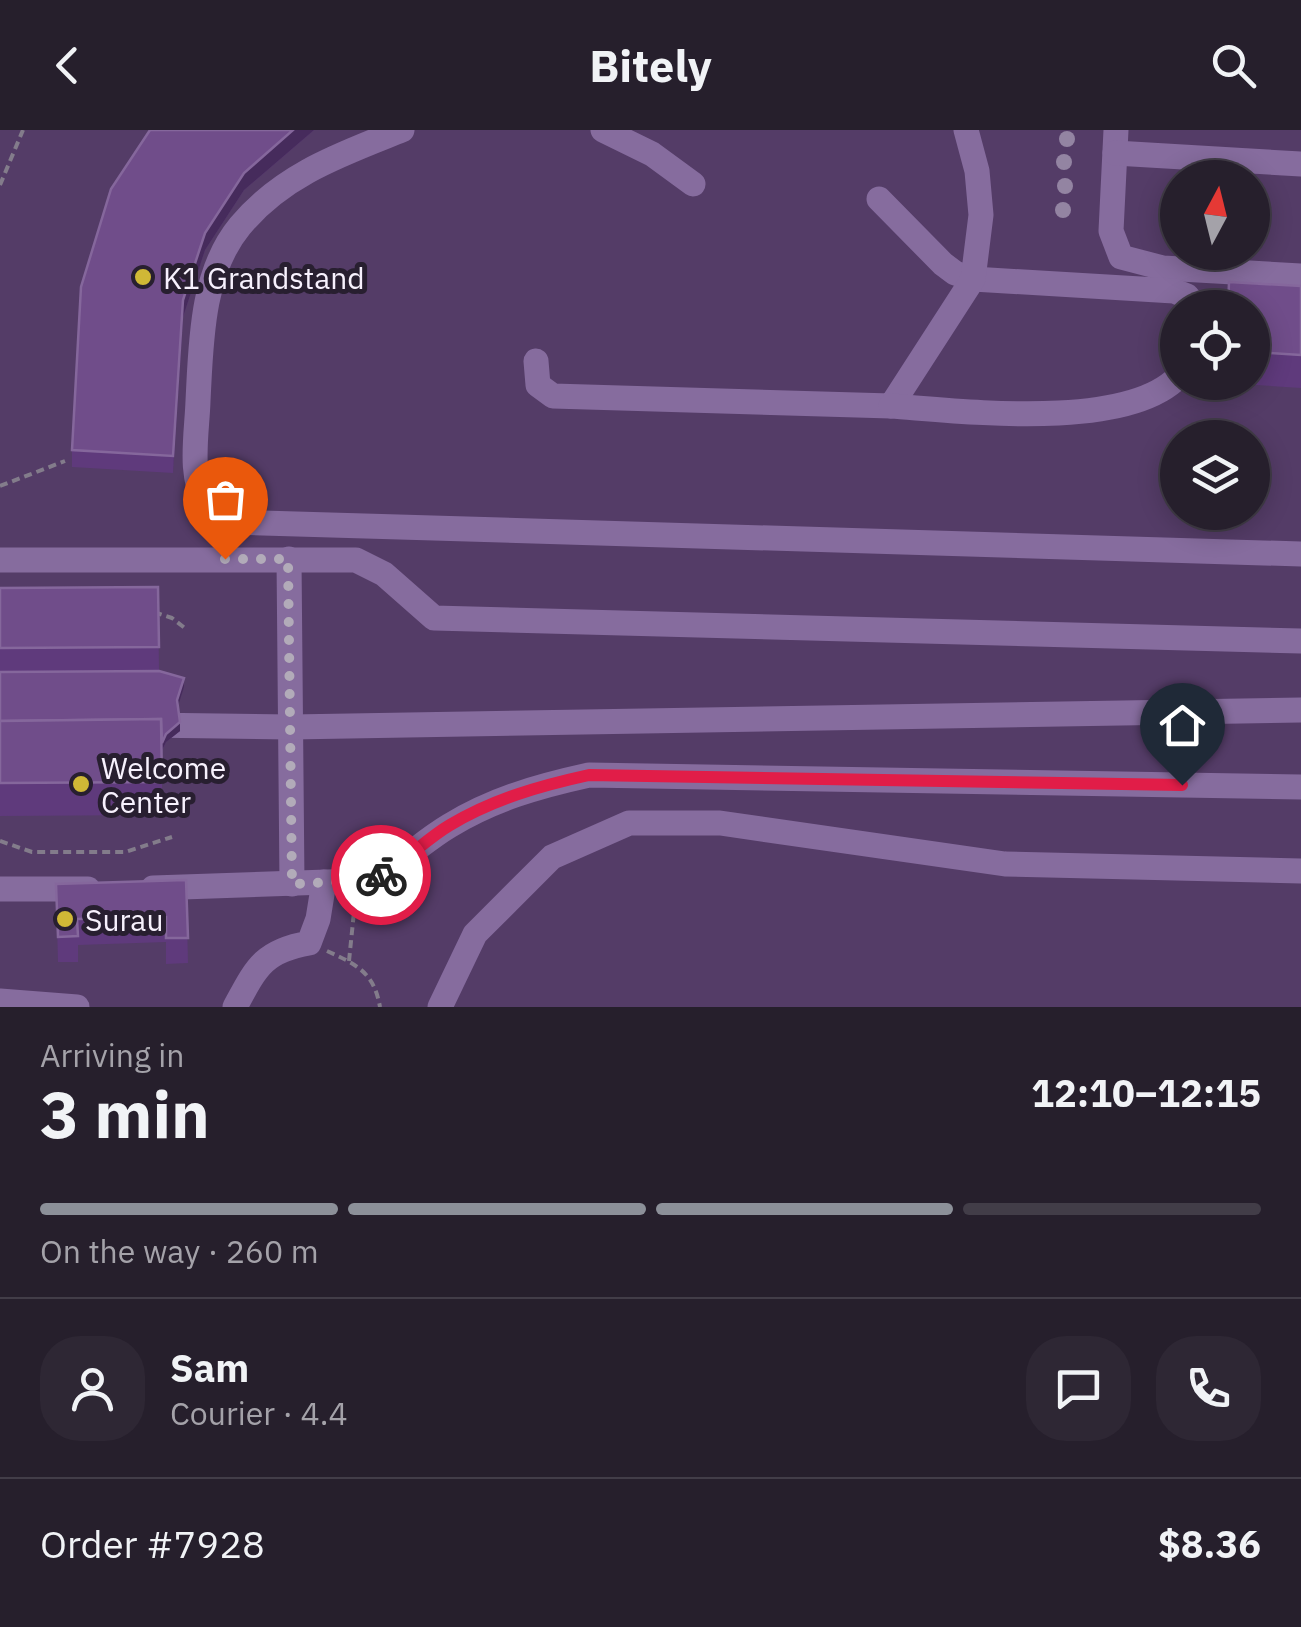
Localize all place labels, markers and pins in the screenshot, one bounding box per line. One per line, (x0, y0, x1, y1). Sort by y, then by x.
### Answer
place label: K1 Grandstand (163, 258, 365, 297)
marker: K1 Grandstand (132, 266, 154, 288)
pin (183, 457, 268, 560)
pin (1140, 683, 1225, 786)
place label: Welcome Center (101, 748, 226, 821)
marker: Welcome Center (70, 773, 92, 795)
place label: Surau (85, 900, 163, 939)
marker: Surau (54, 908, 76, 930)

